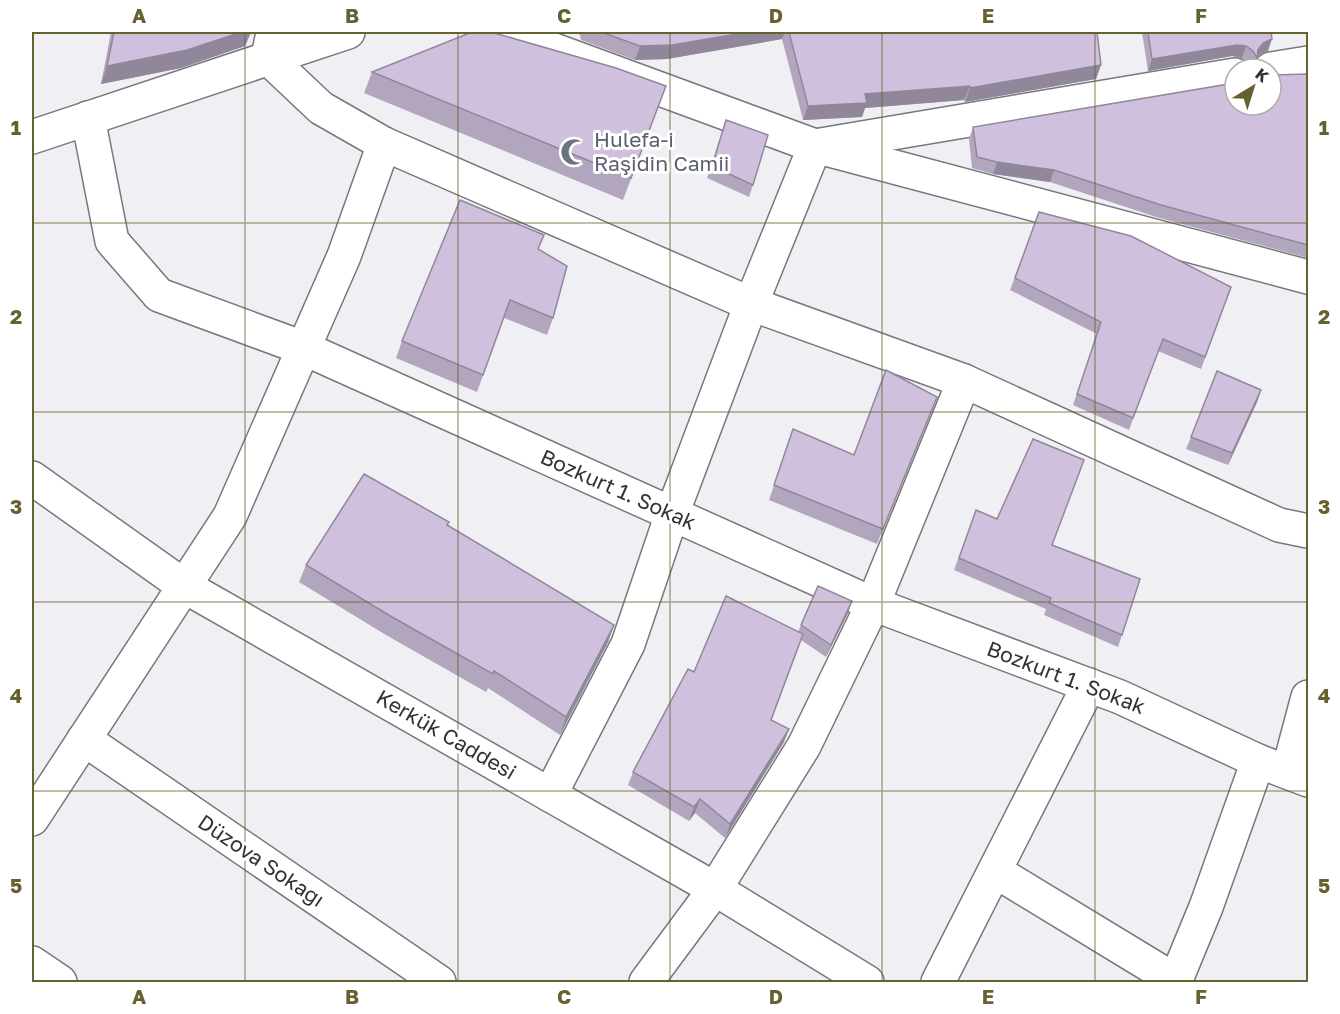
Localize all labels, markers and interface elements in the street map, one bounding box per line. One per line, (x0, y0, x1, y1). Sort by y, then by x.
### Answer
text: A (132, 3, 146, 27)
text: B (345, 3, 359, 27)
text: C (557, 3, 571, 27)
text: D (769, 3, 783, 27)
text: E (982, 3, 994, 27)
text: F (1195, 3, 1207, 27)
north arrow (1223, 57, 1283, 117)
text: K (1252, 64, 1273, 87)
text: 1 (11, 115, 21, 139)
text: 1 (1319, 115, 1329, 139)
place label: Hulefa-i Raşidin Camii (594, 126, 729, 176)
mosque icon: Hulefa-i Raşidin Camii (559, 137, 589, 167)
text: 2 (10, 304, 22, 328)
text: 2 (1318, 304, 1330, 328)
street label: Bozkurt 1. Sokak (537, 443, 700, 535)
text: 3 (10, 494, 22, 518)
text: 3 (1318, 494, 1330, 518)
street label: Bozkurt 1. Sokak (984, 635, 1149, 719)
text: 4 (10, 683, 22, 707)
text: 4 (1318, 683, 1330, 707)
street label: Kerkük Caddesi (372, 684, 521, 785)
street label: Düzova Sokağı (193, 808, 330, 912)
text: 5 (10, 873, 22, 897)
text: 5 (1318, 873, 1330, 897)
text: A (132, 984, 146, 1008)
text: B (345, 984, 359, 1008)
text: C (557, 984, 571, 1008)
text: D (769, 984, 783, 1008)
text: E (982, 984, 994, 1008)
text: F (1195, 984, 1207, 1008)

